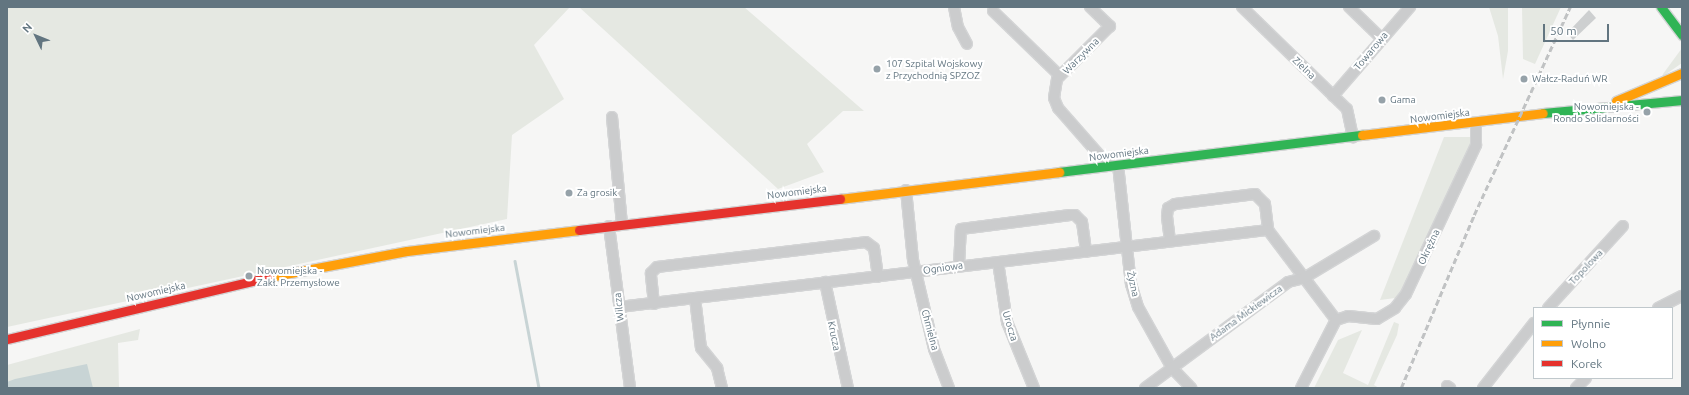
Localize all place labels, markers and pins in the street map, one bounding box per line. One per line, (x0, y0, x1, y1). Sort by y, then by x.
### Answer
place label: 107 Szpital Wojskowy z Przychodnią SPZOZ (886, 57, 982, 80)
marker: 107 Szpital Wojskowy z Przychodnią SPZOZ (871, 63, 883, 75)
place label: Wałcz-Raduń WR (1532, 73, 1607, 85)
marker: Wałcz-Raduń WR (1519, 74, 1529, 84)
place label: Gama (1390, 94, 1416, 106)
marker: Gama (1377, 95, 1387, 105)
place label: Nowomiejska - Rondo Solidarności (1553, 100, 1639, 124)
marker: Nowomiejska - Rondo Solidarności (1642, 107, 1652, 117)
place label: Za grosik (577, 187, 617, 199)
marker: Za grosik (564, 188, 574, 198)
place label: Nowomiejska - Zakł. Przemysłowe (257, 264, 340, 288)
marker: Nowomiejska - Zakł. Przemysłowe (244, 271, 254, 281)

